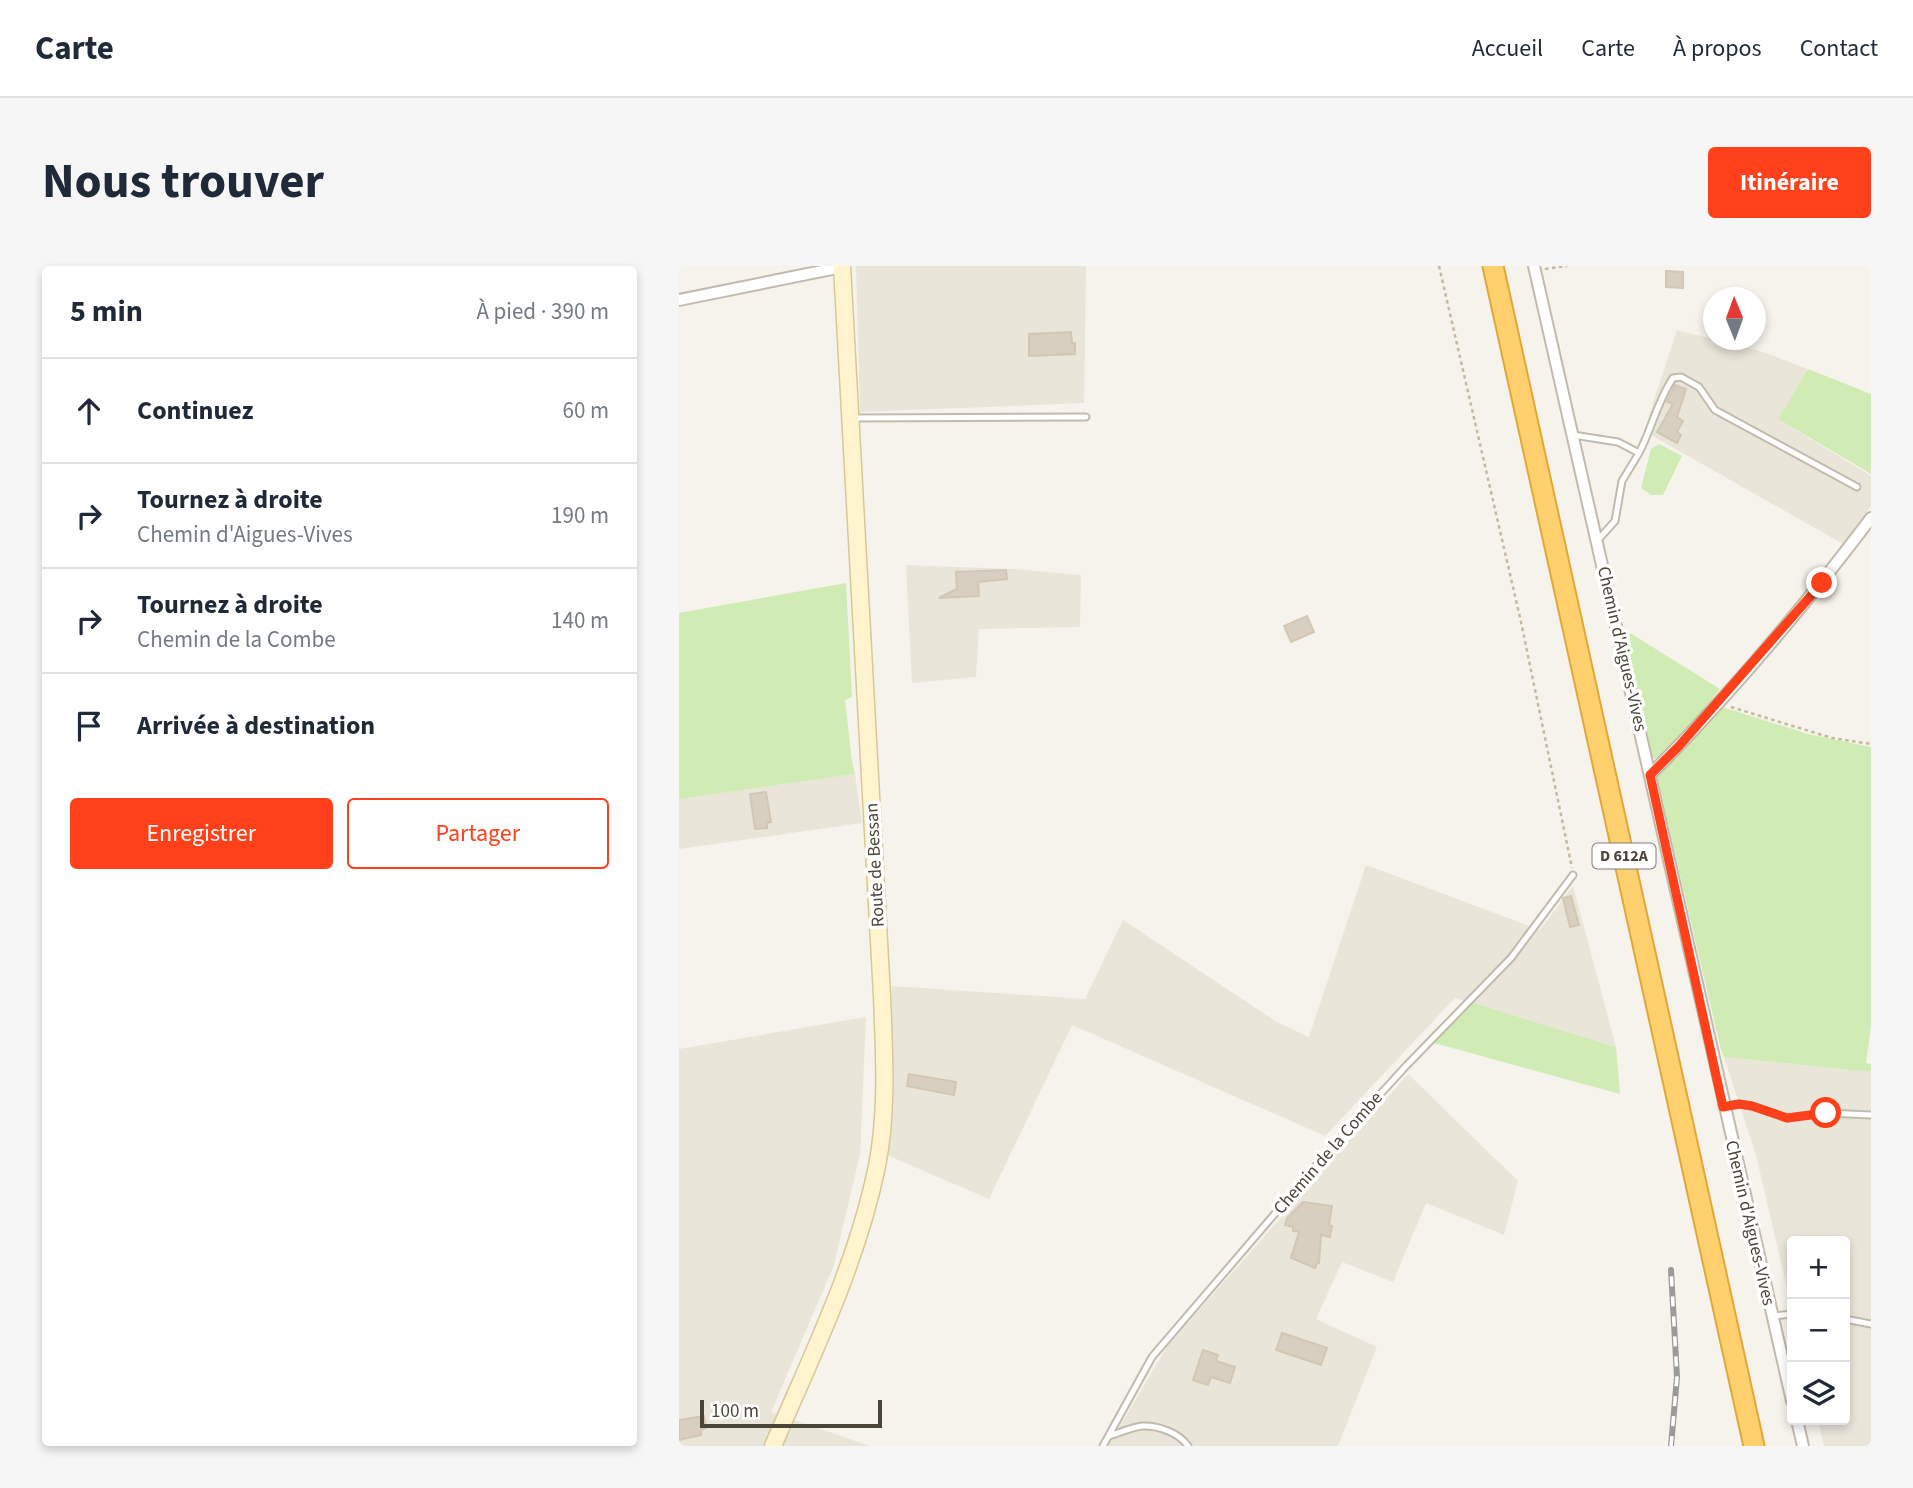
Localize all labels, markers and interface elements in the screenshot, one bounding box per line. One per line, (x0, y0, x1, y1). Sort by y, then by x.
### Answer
text: Carte (35, 25, 114, 72)
text: Accueil (1472, 31, 1543, 66)
text: Carte (1581, 31, 1635, 66)
text: À propos (1673, 31, 1762, 66)
text: Contact (1800, 31, 1878, 66)
text: Nous trouver (42, 147, 324, 217)
button: Itinéraire (1708, 147, 1871, 218)
north arrow (1703, 287, 1766, 350)
text: 5 min (70, 290, 143, 333)
text: À pied · 390 m (476, 295, 609, 328)
icon: ahead (70, 392, 108, 430)
text: Continuez (137, 392, 253, 429)
text: 60 m (562, 394, 609, 427)
text: Tournez à droite (137, 481, 323, 518)
icon: right (70, 497, 108, 535)
text: 190 m (551, 499, 609, 532)
text: Chemin d'Aigues-Vives (137, 518, 353, 551)
street label: Chemin d'Aigues-Vives (1591, 564, 1653, 734)
route end (1806, 567, 1837, 598)
text: Tournez à droite (137, 586, 323, 623)
icon: right (70, 602, 108, 640)
text: 140 m (551, 604, 609, 637)
text: Chemin de la Combe (137, 623, 336, 656)
icon: arrive (70, 707, 108, 745)
text: Arrivée à destination (137, 707, 375, 744)
button: Enregistrer (70, 798, 333, 869)
button: Partager (347, 798, 609, 869)
street label: Route de Bessan (859, 802, 891, 928)
road number: D 612A (1593, 844, 1655, 869)
street label: Chemin de la Combe (1268, 1086, 1388, 1220)
route start (1810, 1097, 1841, 1128)
street label: Chemin d'Aigues-Vives (1719, 1138, 1781, 1308)
map controls (1787, 1236, 1850, 1425)
button: + (1787, 1236, 1850, 1299)
button: − (1787, 1299, 1850, 1362)
button: layers (1787, 1362, 1850, 1425)
scale bar (700, 1397, 882, 1429)
text: 100 m (711, 1398, 759, 1425)

